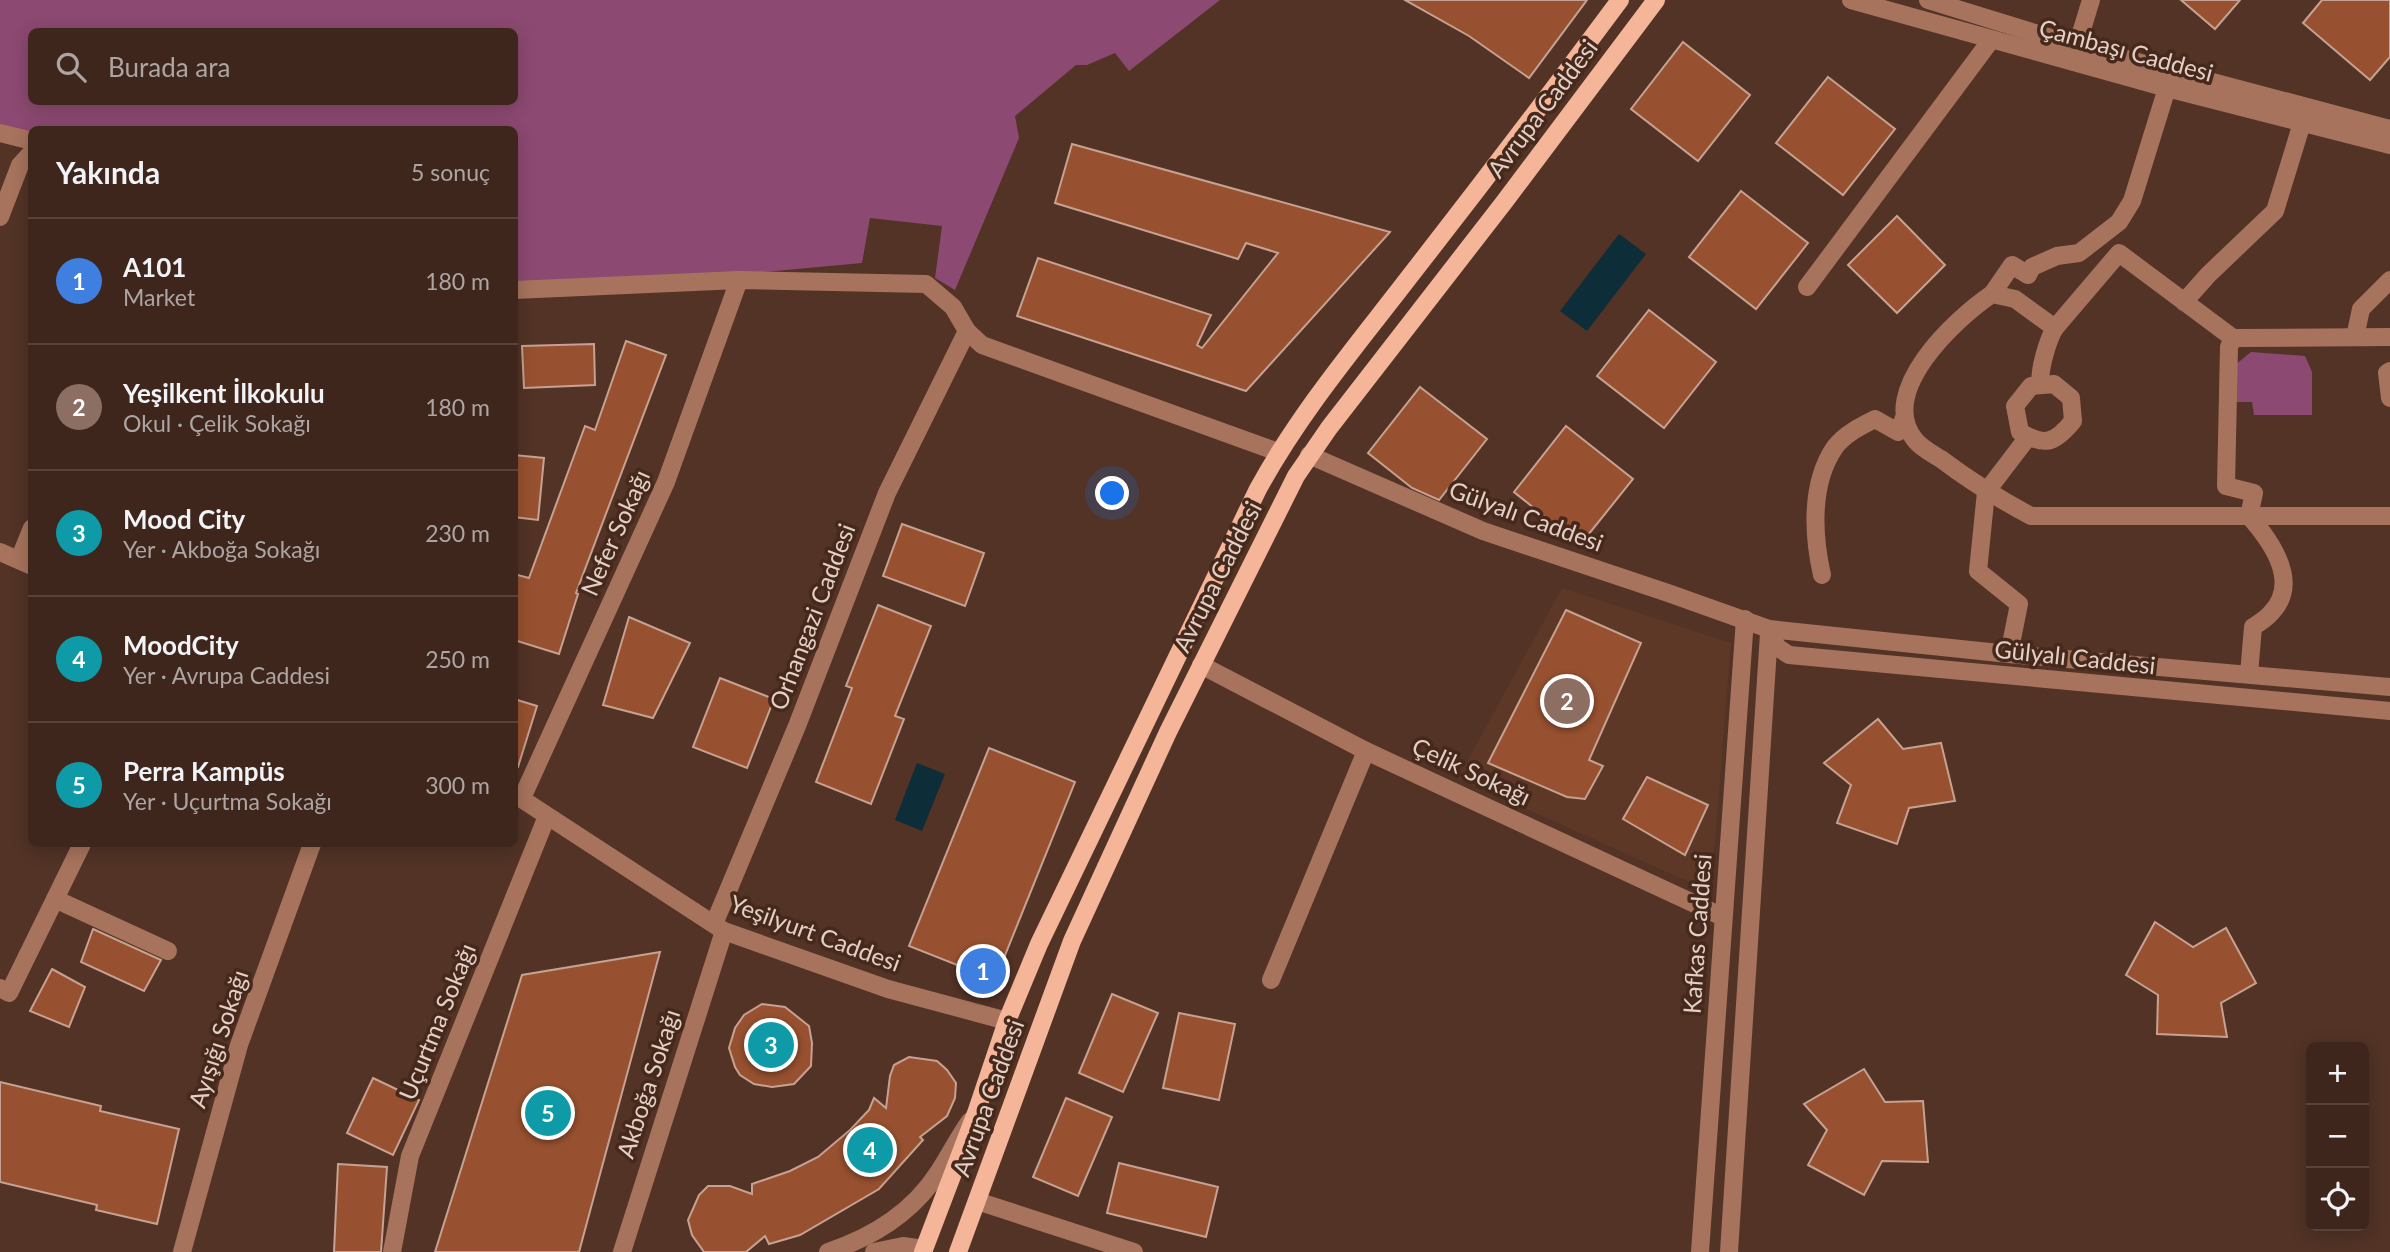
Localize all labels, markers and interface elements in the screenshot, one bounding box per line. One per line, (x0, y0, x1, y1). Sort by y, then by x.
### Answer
street label: Çambaşı Caddesi (2036, 12, 2217, 87)
search box (28, 28, 518, 105)
street label: Avrupa Caddesi (1481, 33, 1603, 183)
icon: search (52, 48, 90, 86)
text: Burada ara (108, 51, 230, 83)
text: Yakında (56, 154, 160, 190)
text: 5 sonuç (411, 158, 490, 186)
text: A101 (123, 251, 186, 283)
text: 1 (72, 267, 86, 295)
text: 180 m (425, 267, 490, 295)
text: Market (123, 283, 195, 311)
text: Yeşilkent İlkokulu (123, 377, 325, 409)
text: 2 (72, 393, 86, 421)
text: 180 m (425, 393, 490, 421)
text: Okul · Çelik Sokağı (123, 409, 311, 437)
street label: Nefer Sokağı (574, 465, 655, 600)
street label: Gülyalı Caddesi (1446, 474, 1607, 557)
your location (1095, 476, 1129, 510)
street label: Avrupa Caddesi (1166, 496, 1267, 656)
text: Mood City (123, 503, 245, 535)
text: 3 (72, 519, 86, 547)
text: 230 m (425, 519, 490, 547)
street label: Orhangazi Caddesi (763, 519, 860, 714)
text: Yer · Akboğa Sokağı (123, 535, 320, 563)
text: MoodCity (123, 629, 239, 661)
street label: Gülyalı Caddesi (1993, 634, 2157, 679)
text: 4 (72, 645, 86, 673)
text: 250 m (425, 645, 490, 673)
text: Yer · Avrupa Caddesi (123, 661, 330, 689)
pin: 2 (1544, 675, 1590, 727)
street label: Çelik Sokağı (1408, 731, 1535, 811)
text: Perra Kampüs (123, 755, 285, 787)
text: 5 (72, 771, 86, 799)
text: 300 m (425, 771, 490, 799)
text: Yer · Uçurtma Sokağı (123, 787, 332, 815)
street label: Kafkas Caddesi (1676, 853, 1717, 1015)
street label: Yeşilyurt Caddesi (726, 888, 905, 977)
street label: Uçurtma Sokağı (392, 939, 481, 1104)
pin: 1 (960, 945, 1006, 997)
street label: Ayışığı Sokağı (182, 966, 253, 1111)
street label: Akboğa Sokağı (610, 1005, 685, 1162)
street label: Avrupa Caddesi (946, 1015, 1029, 1180)
pin: 3 (748, 1019, 794, 1071)
map controls (2306, 1042, 2369, 1231)
button: + (2306, 1042, 2369, 1105)
pin: 5 (525, 1087, 571, 1139)
button: − (2306, 1105, 2369, 1168)
pin: 4 (847, 1124, 893, 1176)
button: locate (2306, 1168, 2369, 1231)

